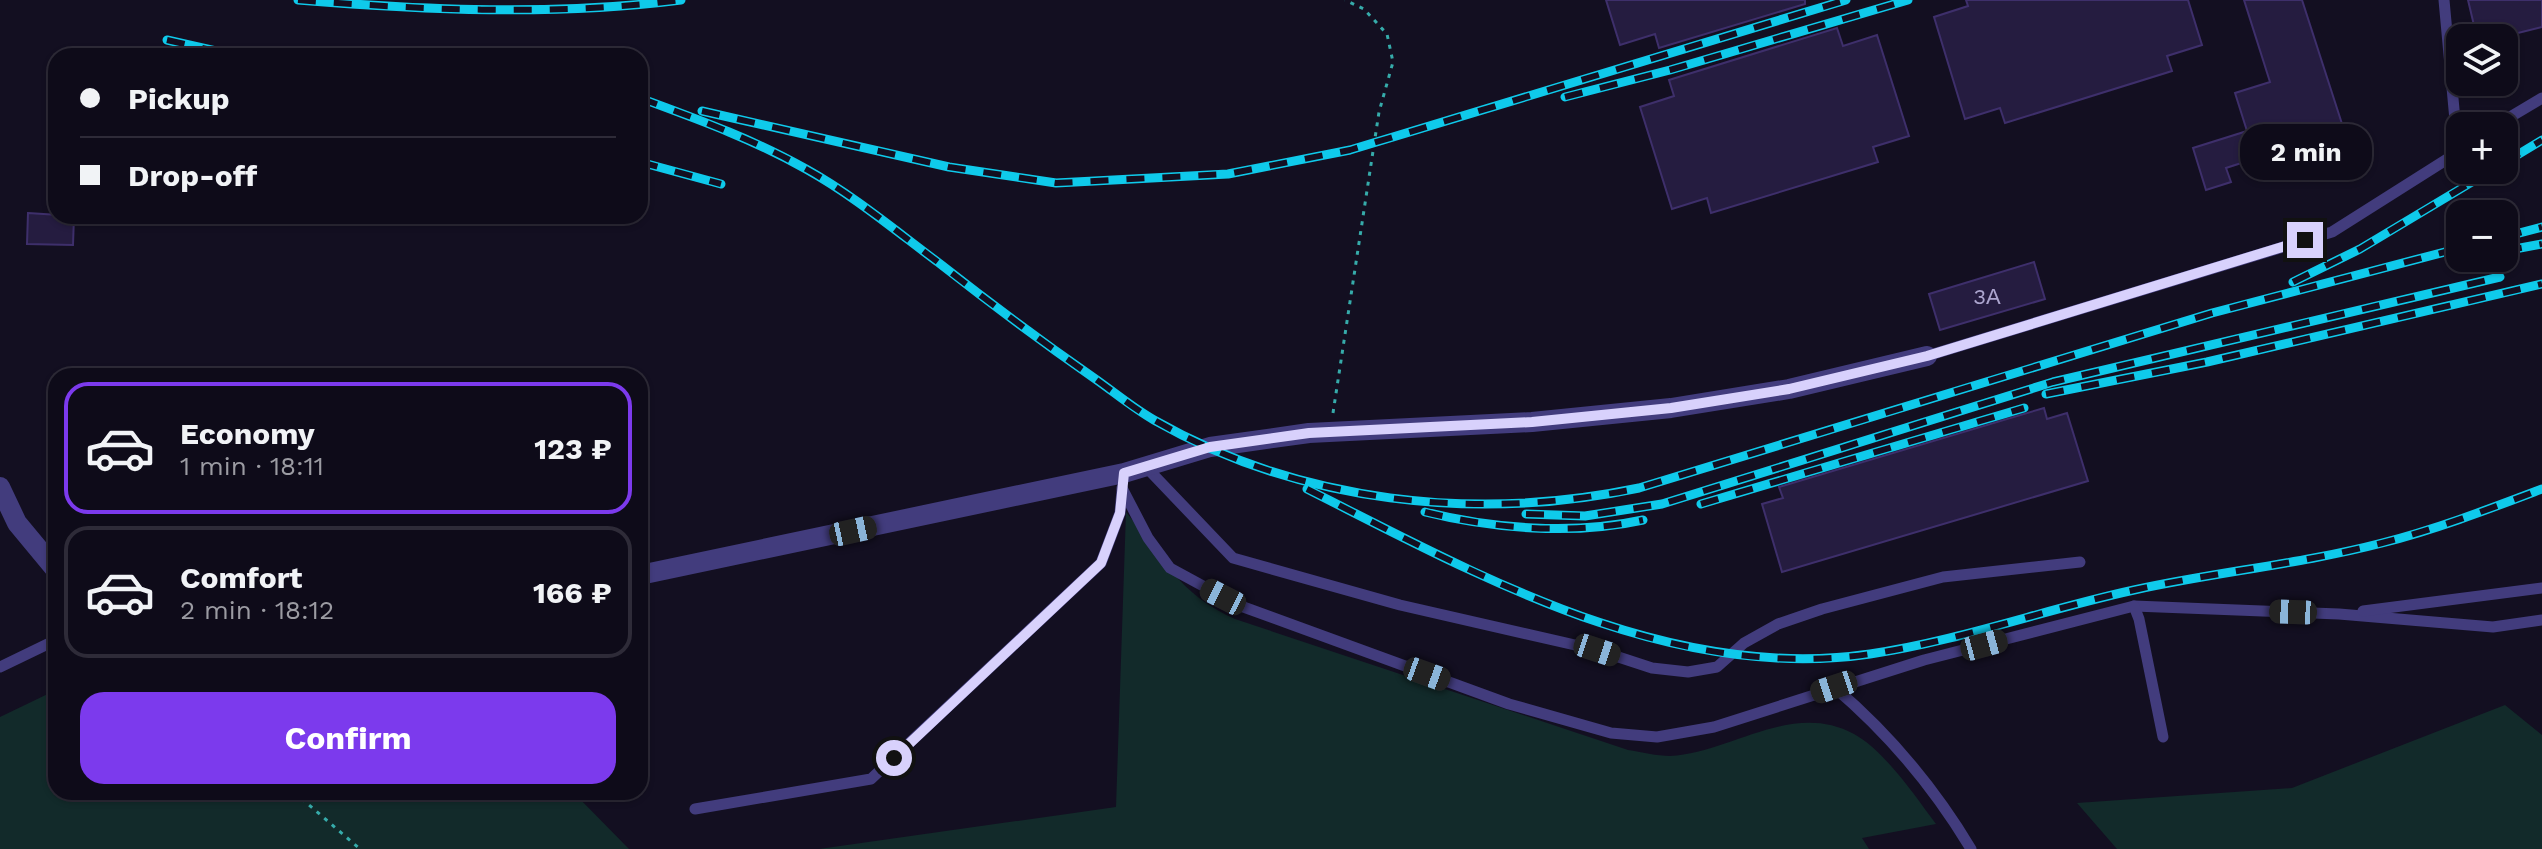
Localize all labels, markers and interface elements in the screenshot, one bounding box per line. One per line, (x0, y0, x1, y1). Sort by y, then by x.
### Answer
map controls (2446, 24, 2518, 272)
button: layers (2446, 24, 2518, 96)
text: Pickup (128, 81, 230, 116)
button: + (2446, 112, 2518, 184)
callout: 2 min (2239, 124, 2371, 180)
text: 2 min (2270, 137, 2342, 167)
text: Drop-off (128, 158, 257, 193)
button: − (2446, 200, 2518, 272)
route end (2287, 222, 2323, 258)
house number: 3А (1973, 284, 2001, 309)
icon: car (84, 412, 156, 484)
text: Economy (180, 416, 315, 451)
text: 123 ₽ (534, 431, 612, 466)
text: 1 min · 18:11 (180, 451, 324, 481)
car (827, 514, 879, 548)
icon: car (84, 556, 156, 628)
text: Comfort (180, 560, 302, 595)
text: 166 ₽ (533, 575, 612, 610)
car (1196, 575, 1250, 619)
text: 2 min · 18:12 (180, 595, 334, 625)
car (2269, 599, 2317, 625)
car (1958, 627, 2010, 663)
car (1570, 631, 1624, 669)
car (1400, 655, 1454, 693)
car (1807, 668, 1861, 706)
button: Confirm (80, 692, 616, 784)
route start (876, 740, 912, 776)

